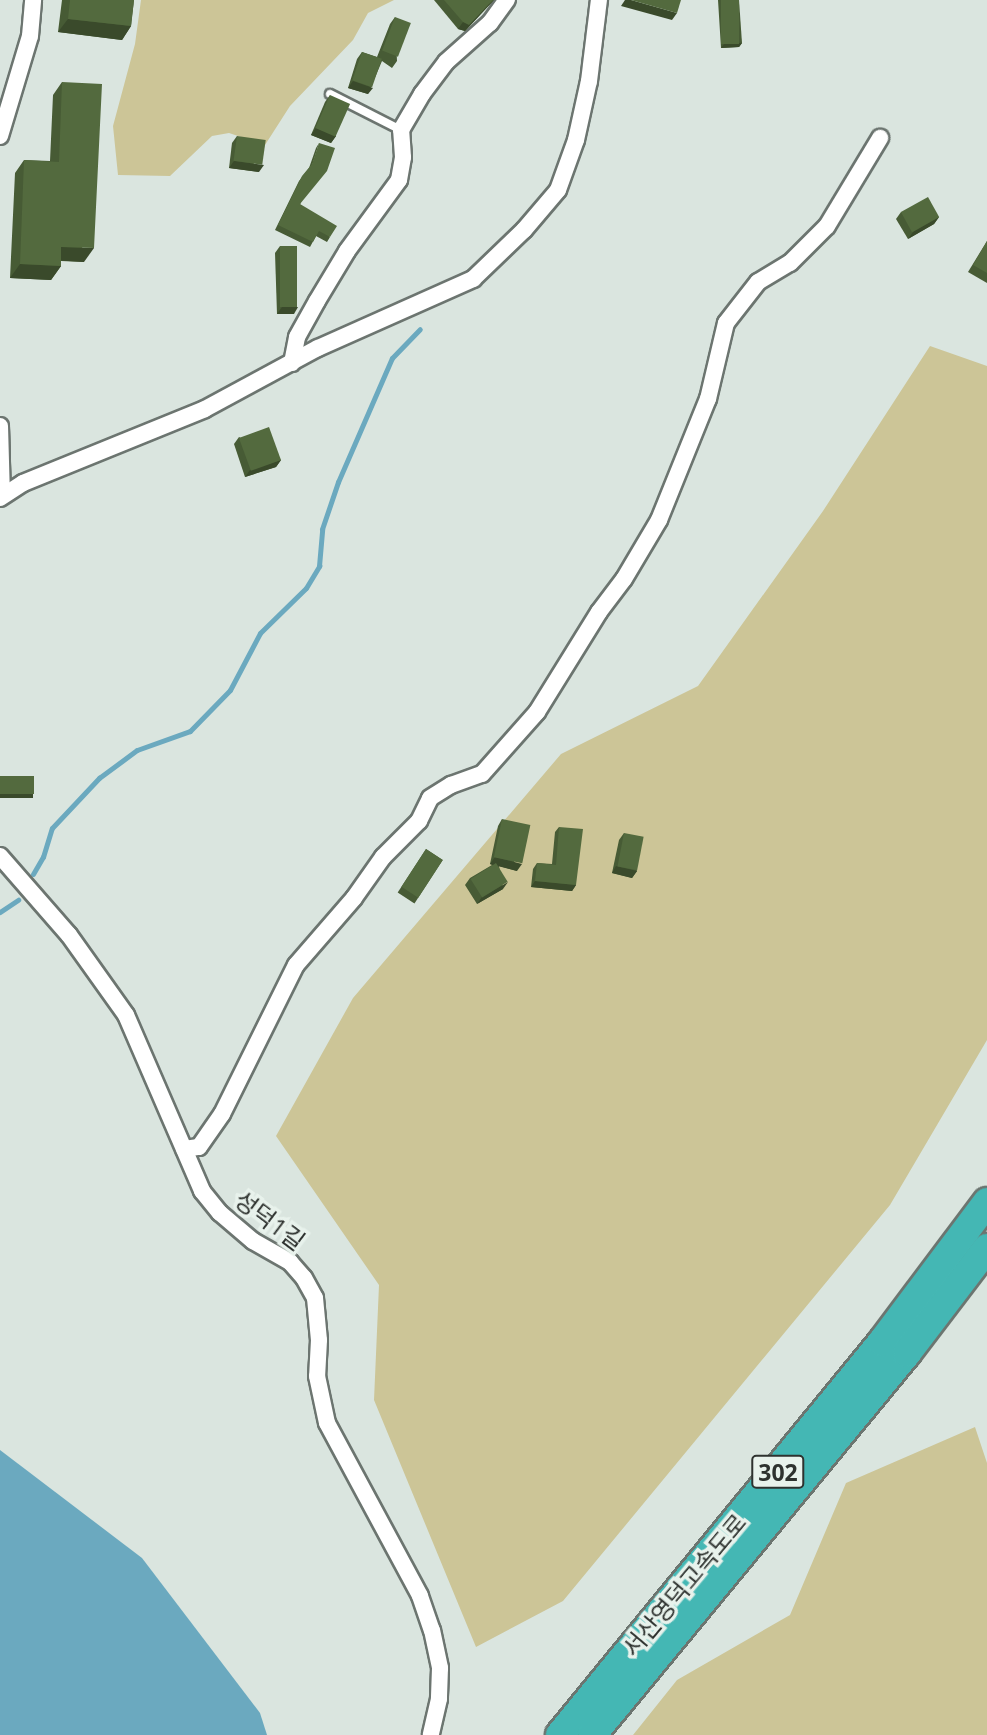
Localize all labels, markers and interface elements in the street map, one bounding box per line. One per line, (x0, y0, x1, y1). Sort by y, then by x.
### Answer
street label: 성덕1길 (229, 1184, 311, 1256)
road number: 302 (750, 1452, 806, 1492)
street label: 서산영덕고속도로 (616, 1508, 752, 1662)

